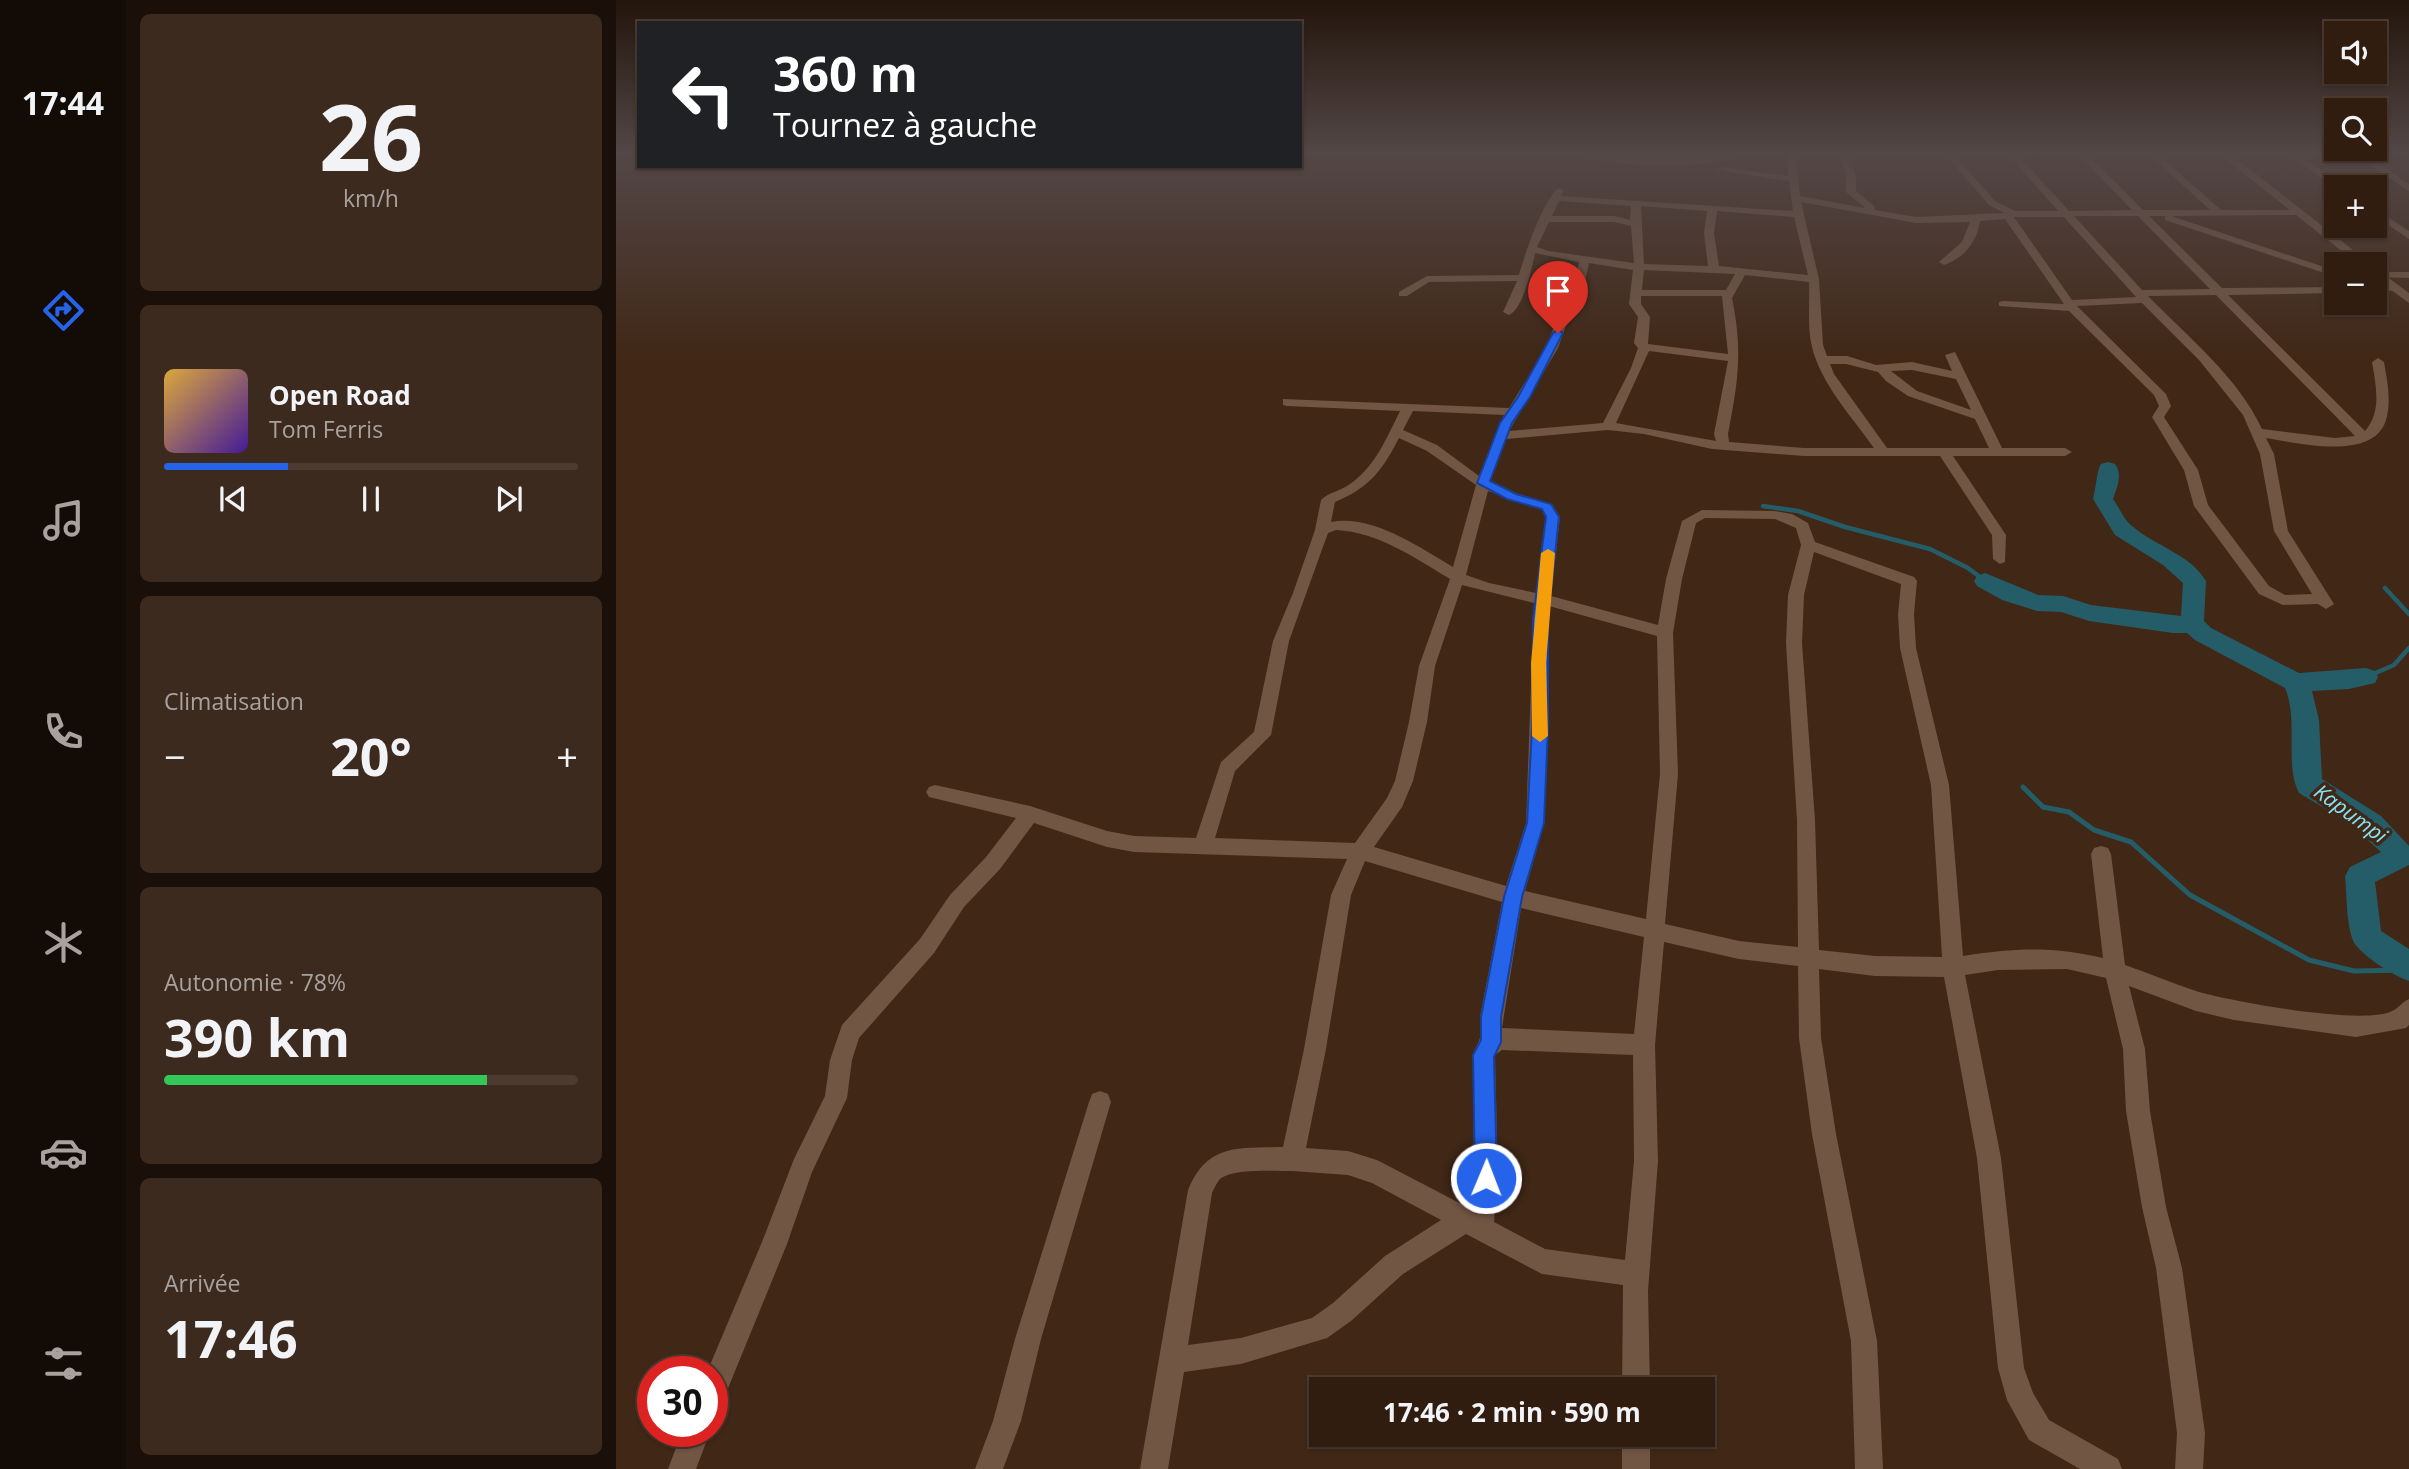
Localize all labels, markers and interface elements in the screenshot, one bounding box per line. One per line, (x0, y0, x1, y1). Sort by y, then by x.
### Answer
map controls (2324, 21, 2387, 315)
button: sound (2324, 21, 2387, 84)
text: 360 m (773, 40, 918, 106)
icon: left (658, 49, 749, 140)
text: 26 (319, 74, 423, 198)
text: 17:44 (22, 81, 104, 124)
button: search (2324, 98, 2387, 161)
text: Tournez à gauche (773, 103, 1037, 146)
button: + (2324, 175, 2387, 238)
text: km/h (343, 182, 399, 214)
button: − (2324, 252, 2387, 315)
pin (1528, 261, 1588, 333)
icon: arrive (1539, 272, 1577, 310)
icon: directions (39, 286, 88, 335)
text: Open Road (269, 377, 411, 413)
text: Tom Ferris (269, 413, 383, 445)
icon: previous (214, 480, 252, 518)
icon: pause (352, 480, 390, 518)
icon: next (490, 480, 528, 518)
icon: music (39, 496, 88, 545)
text: Climatisation (164, 685, 304, 717)
icon: phone (39, 707, 88, 756)
text: 20° (330, 720, 412, 791)
text: − (164, 730, 186, 782)
text: + (556, 730, 578, 782)
water label: Kapumpi (2309, 777, 2394, 849)
icon: climate (39, 918, 88, 967)
text: Autonomie · 78% (164, 966, 346, 998)
text: 390 km (164, 1001, 350, 1072)
icon: car (39, 1128, 88, 1177)
position arrow (1449, 1141, 1523, 1215)
text: Arrivée (164, 1267, 240, 1299)
text: 17:46 (164, 1302, 298, 1373)
icon: filters (39, 1339, 88, 1388)
speed limit sign: 30 (637, 1356, 728, 1447)
text: 17:46 · 2 min · 590 m (1383, 1394, 1641, 1430)

